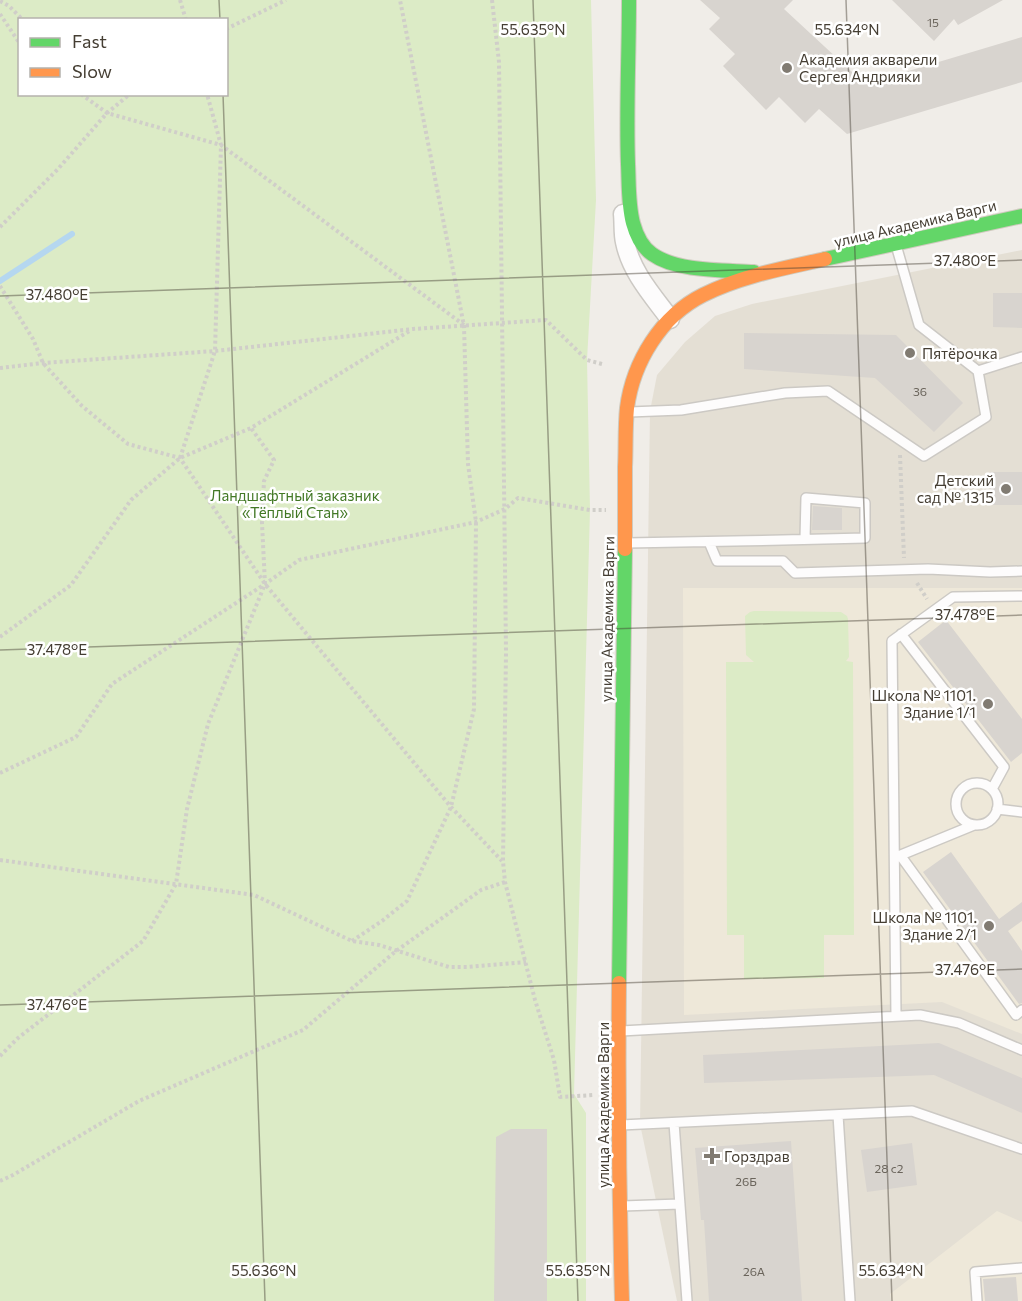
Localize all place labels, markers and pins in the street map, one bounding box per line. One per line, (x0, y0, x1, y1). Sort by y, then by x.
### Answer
place label: Академия акварели Сергея Андрияки (799, 50, 937, 85)
marker: Академия акварели Сергея Андрияки (780, 61, 794, 75)
place label: Пятёрочка (922, 344, 997, 362)
marker: Пятёрочка (903, 346, 917, 360)
place label: Детский сад № 1315 (917, 471, 994, 506)
marker: Детский сад № 1315 (999, 482, 1013, 496)
place label: Школа № 1101. Здание 1/1 (871, 686, 976, 721)
marker: Школа № 1101. Здание 1/1 (981, 697, 995, 711)
place label: Школа № 1101. Здание 2/1 (872, 908, 977, 943)
marker: Школа № 1101. Здание 2/1 (982, 919, 996, 933)
place label: Горздрав (724, 1147, 790, 1165)
marker: Горздрав (705, 1149, 719, 1163)

